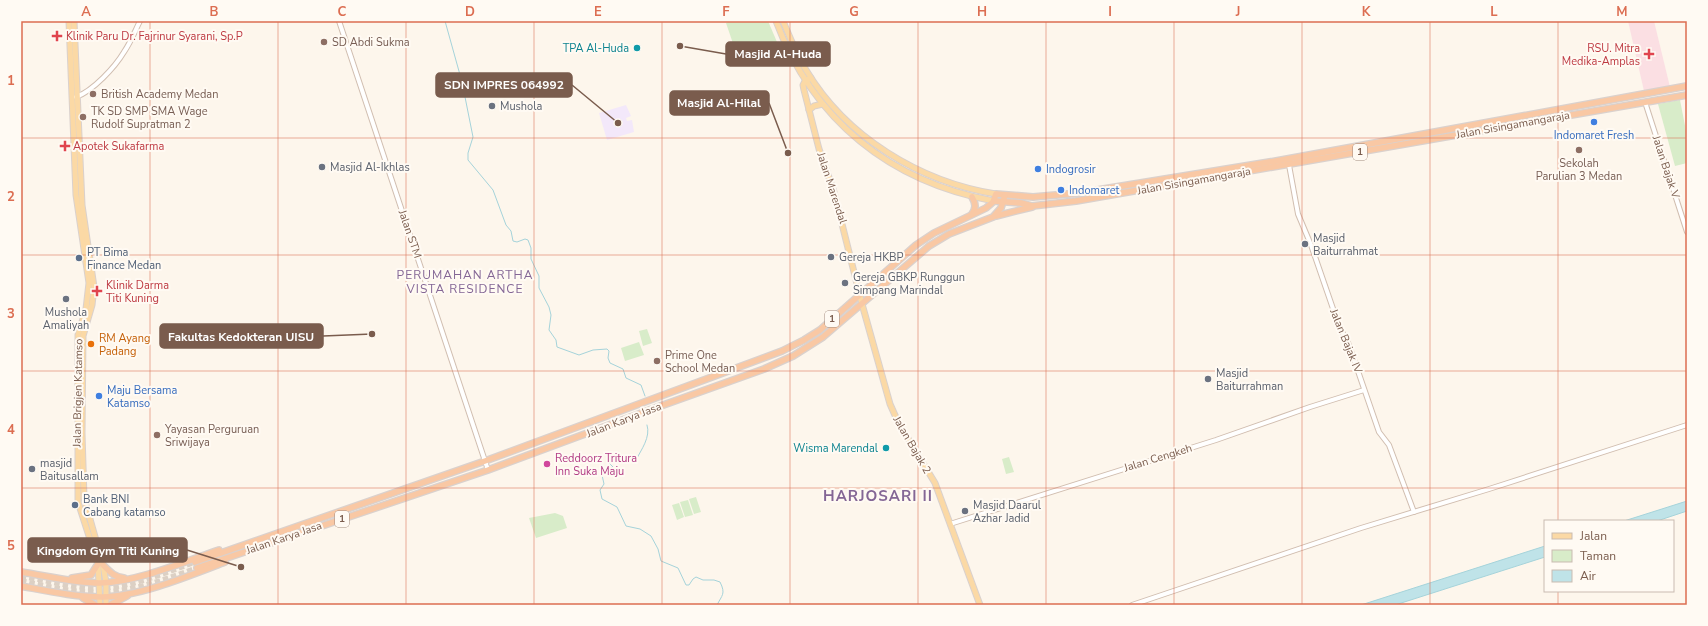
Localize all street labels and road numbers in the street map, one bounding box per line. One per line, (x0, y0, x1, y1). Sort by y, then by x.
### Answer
street label: Jalan Sisingamangaraja (1454, 108, 1571, 143)
street label: Jalan Bajak V (1648, 133, 1683, 201)
road number: 1 (1353, 144, 1367, 160)
street label: Jalan Marendal (813, 149, 851, 226)
street label: Jalan Sisingamangaraja (1135, 164, 1252, 199)
street label: Jalan STM (394, 207, 425, 260)
street label: Jalan Bajak IV (1326, 306, 1366, 376)
road number: 1 (825, 311, 839, 327)
street label: Jalan Brigjen Katamso (70, 339, 86, 448)
street label: Jalan Karya Jasa (583, 399, 664, 442)
street label: Jalan Bajak 2 (889, 413, 935, 477)
street label: Jalan Cengkeh (1121, 441, 1194, 476)
road number: 1 (335, 511, 349, 527)
street label: Jalan Karya Jasa (243, 518, 324, 558)

